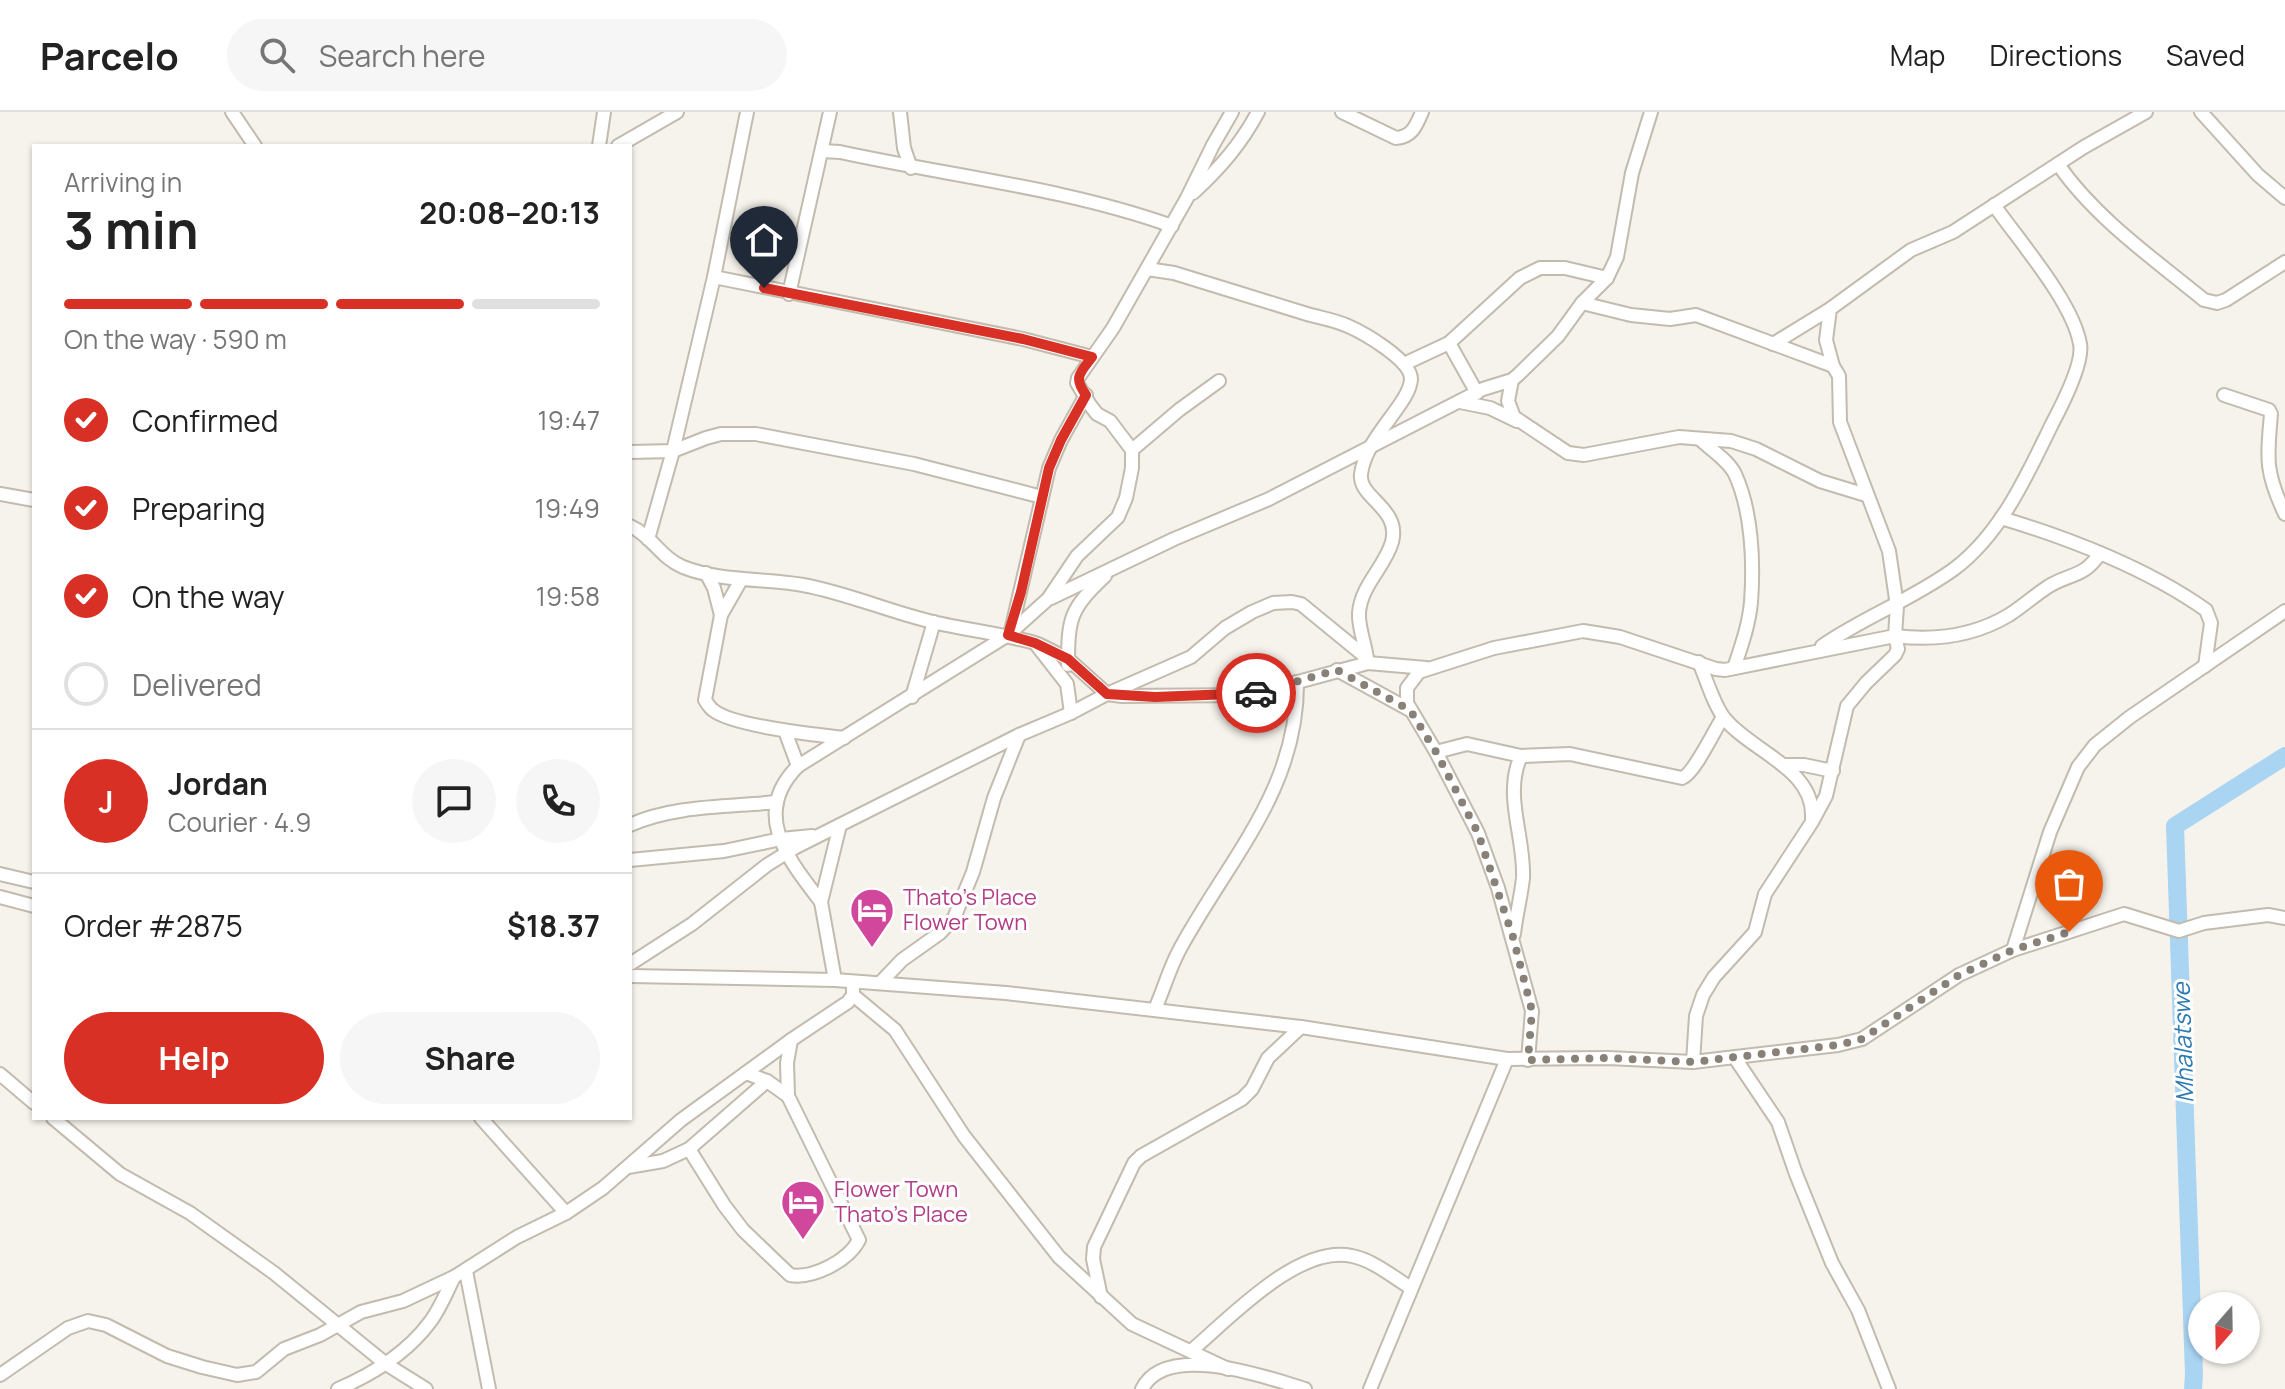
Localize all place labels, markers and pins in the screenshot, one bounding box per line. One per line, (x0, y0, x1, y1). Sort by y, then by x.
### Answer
pin (730, 206, 798, 288)
pin (2035, 850, 2103, 932)
place label: Thato's Place Flower Town (903, 882, 1037, 937)
hotel icon: Thato's Place Flower Town (848, 886, 896, 949)
place label: Flower Town Thato's Place (834, 1174, 968, 1229)
hotel icon: Flower Town Thato's Place (779, 1178, 827, 1241)

